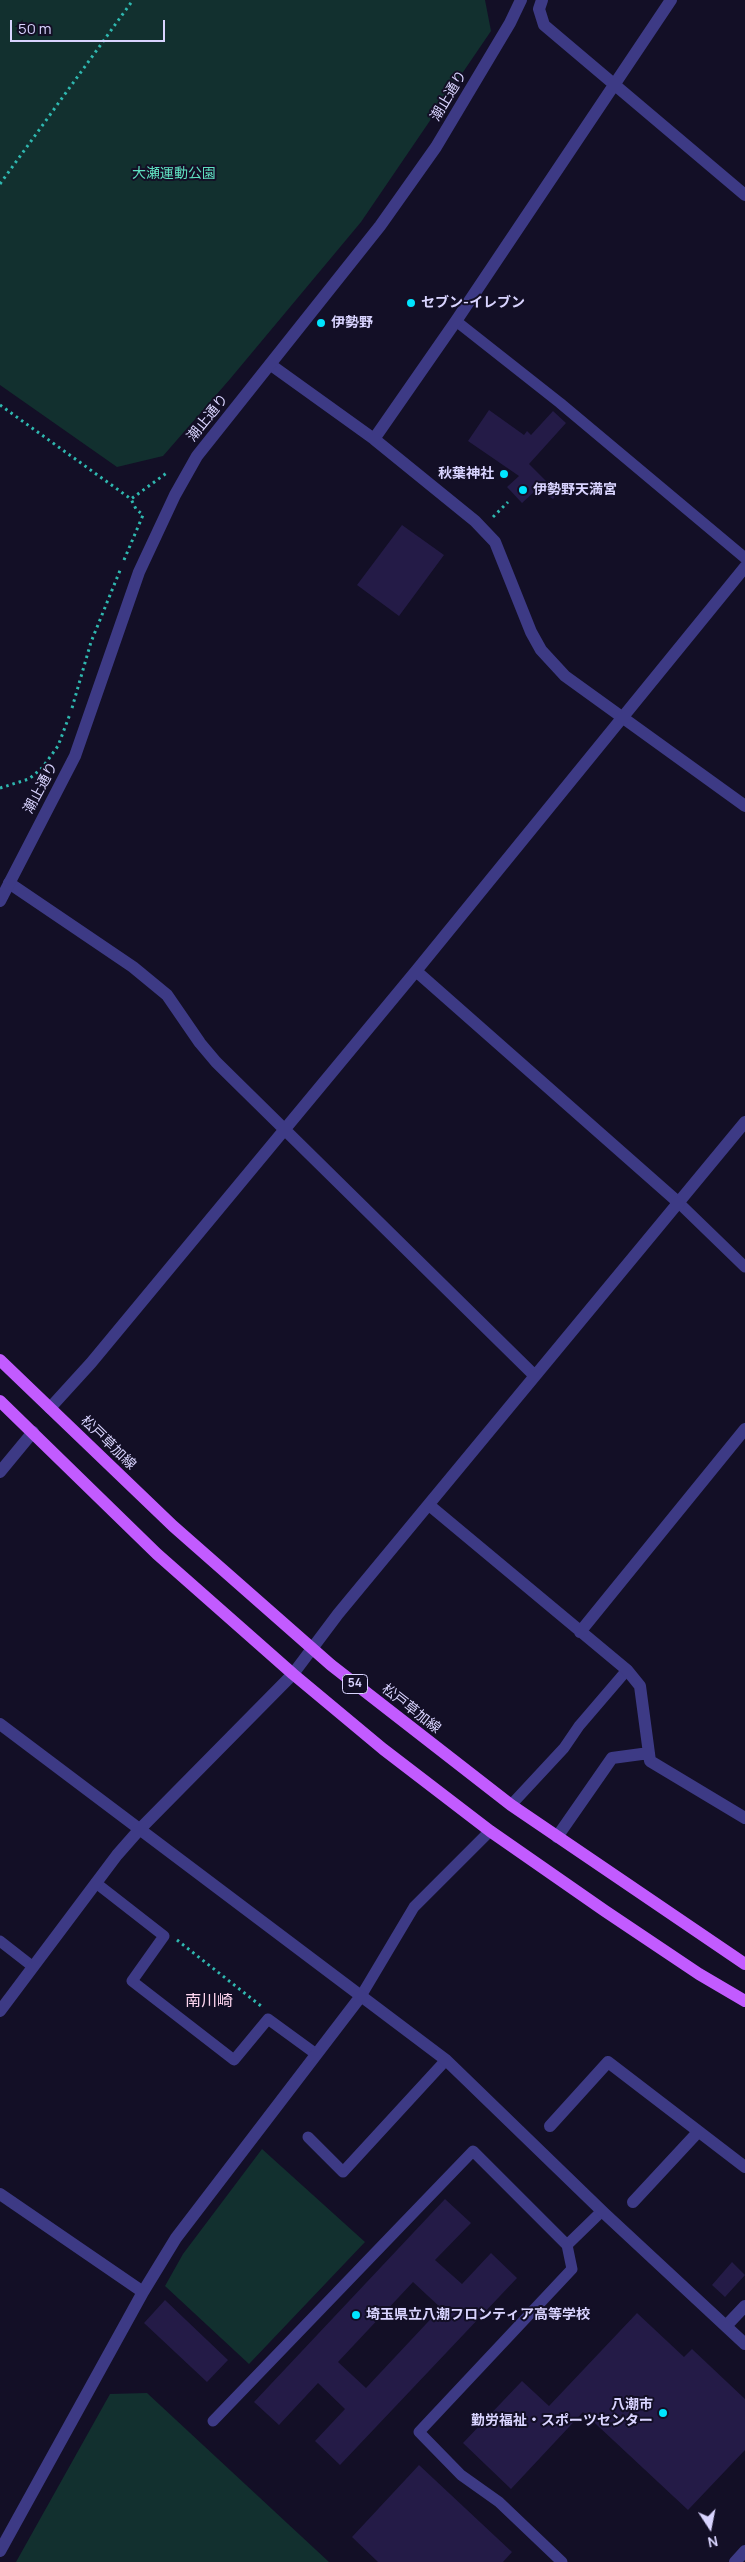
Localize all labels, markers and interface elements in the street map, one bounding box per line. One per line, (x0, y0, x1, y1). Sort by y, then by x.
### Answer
scale bar (12, 10, 168, 42)
text: 50 m (18, 18, 52, 39)
street label: 潮止通り (427, 68, 471, 124)
park label: 大瀬運動公園 (132, 166, 216, 182)
place label: セブン-イレブン (421, 295, 525, 311)
marker: セブン-イレブン (405, 297, 417, 309)
place label: 伊勢野 (331, 315, 373, 331)
marker: 伊勢野 (315, 317, 327, 329)
street label: 潮止通り (184, 391, 232, 445)
place label: 秋葉神社 (438, 466, 494, 482)
marker: 秋葉神社 (498, 468, 510, 480)
place label: 伊勢野天満宮 (533, 482, 617, 498)
marker: 伊勢野天満宮 (517, 484, 529, 496)
street label: 潮止通り (20, 759, 62, 817)
street label: 松戸草加線 (77, 1413, 139, 1473)
road number: 54 (342, 1675, 368, 1694)
street label: 松戸草加線 (378, 1681, 444, 1737)
district label: 南川崎 (185, 1992, 233, 2012)
place label: 埼玉県立八潮フロンティア高等学校 (366, 2307, 590, 2323)
marker: 埼玉県立八潮フロンティア高等学校 (350, 2309, 362, 2321)
place label: 八潮市 勤労福祉・スポーツセンター (471, 2397, 653, 2430)
marker: 八潮市 勤労福祉・スポーツセンター (657, 2407, 669, 2419)
north arrow (685, 2502, 735, 2552)
text: N (706, 2532, 720, 2553)

